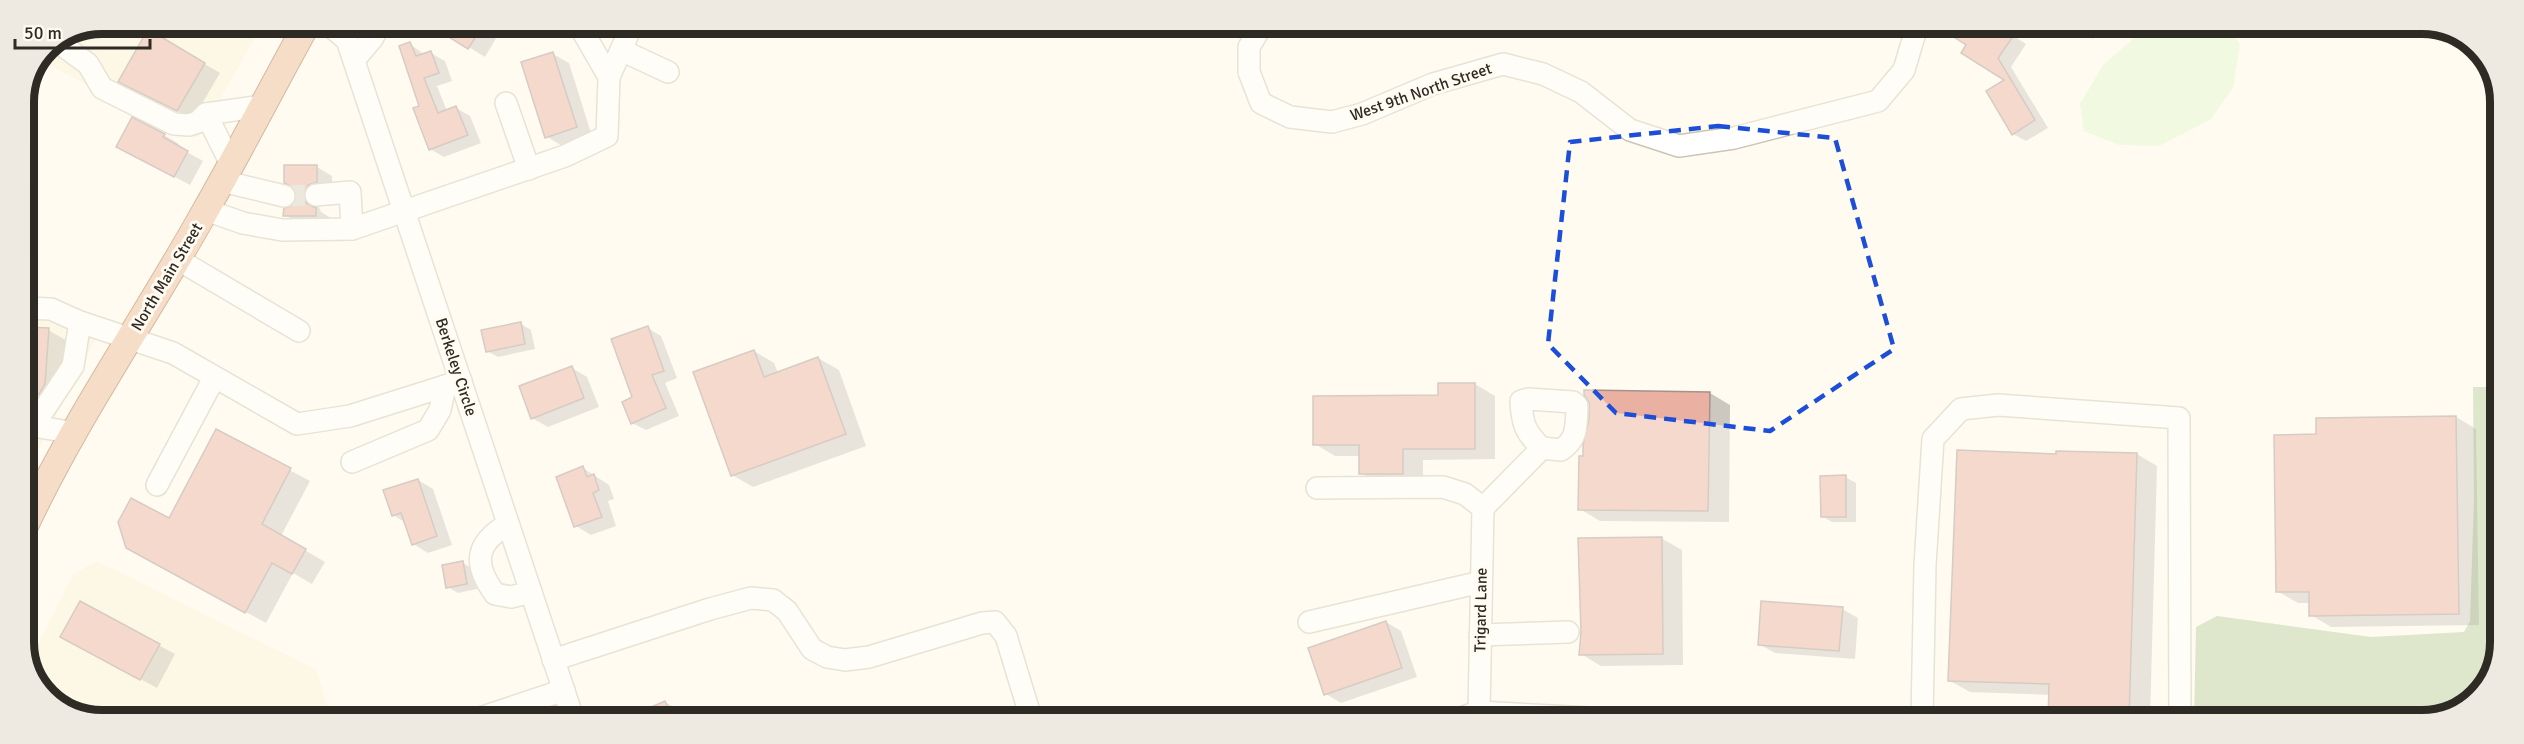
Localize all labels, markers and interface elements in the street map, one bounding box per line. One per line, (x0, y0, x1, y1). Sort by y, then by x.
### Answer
scale bar (15, 12, 150, 50)
text: 50 m (24, 22, 62, 44)
street label: West 9th North Street (1348, 58, 1495, 126)
street label: North Main Street (127, 219, 207, 335)
street label: Berkeley Circle (431, 315, 481, 419)
street label: Trigard Lane (1470, 567, 1492, 653)

